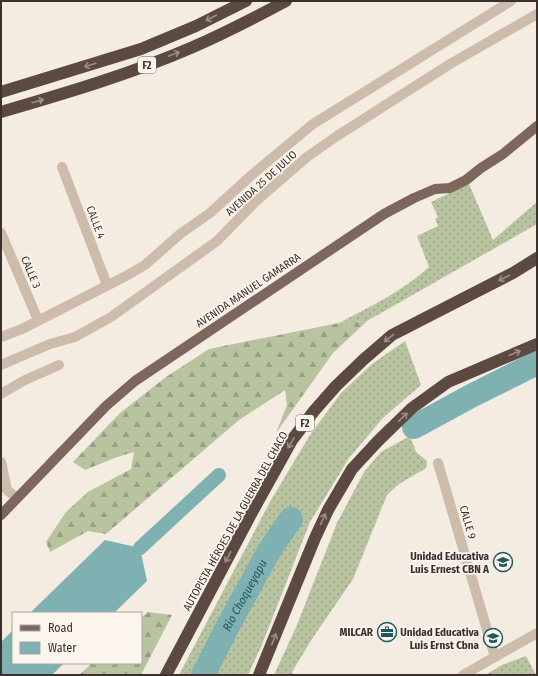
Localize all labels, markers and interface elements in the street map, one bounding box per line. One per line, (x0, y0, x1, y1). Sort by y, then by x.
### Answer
one-way arrow (206, 15, 218, 23)
one-way arrow (168, 50, 180, 58)
road number: F2 (138, 57, 156, 73)
one-way arrow (84, 62, 97, 69)
one-way arrow (32, 97, 45, 105)
street label: AVENIDA 25 DE JULIO (223, 148, 300, 219)
street label: CALLE 4 (83, 204, 108, 241)
street label: AVENIDA MANUEL GAMARRA (193, 250, 303, 330)
street label: CALLE 3 (18, 254, 43, 290)
one-way arrow (498, 274, 510, 282)
one-way arrow (383, 334, 394, 343)
one-way arrow (508, 349, 520, 357)
one-way arrow (398, 412, 408, 422)
road number: F2 (296, 415, 314, 431)
street label: AUTOPISTA HÉROES DE LA GUERRA DEL CHACO (180, 429, 290, 613)
one-way arrow (286, 437, 294, 449)
street label: CALLE 9 (457, 504, 478, 540)
one-way arrow (320, 513, 328, 525)
place label: Unidad Educativa Luis Ernest CBN A (410, 550, 490, 576)
one-way arrow (224, 551, 232, 563)
school or university icon: Unidad Educativa Luis Ernest CBN A (492, 551, 514, 573)
water label: Río Choqueyapu (220, 557, 270, 633)
legend (12, 612, 142, 664)
text: Road (48, 621, 73, 635)
office icon: MILCAR (376, 621, 398, 643)
place label: MILCAR (340, 626, 374, 639)
place label: Unidad Educativa Luis Ernst Cbna (400, 626, 480, 652)
school or university icon: Unidad Educativa Luis Ernst Cbna (482, 627, 504, 649)
one-way arrow (271, 633, 278, 645)
text: Water (48, 641, 77, 655)

